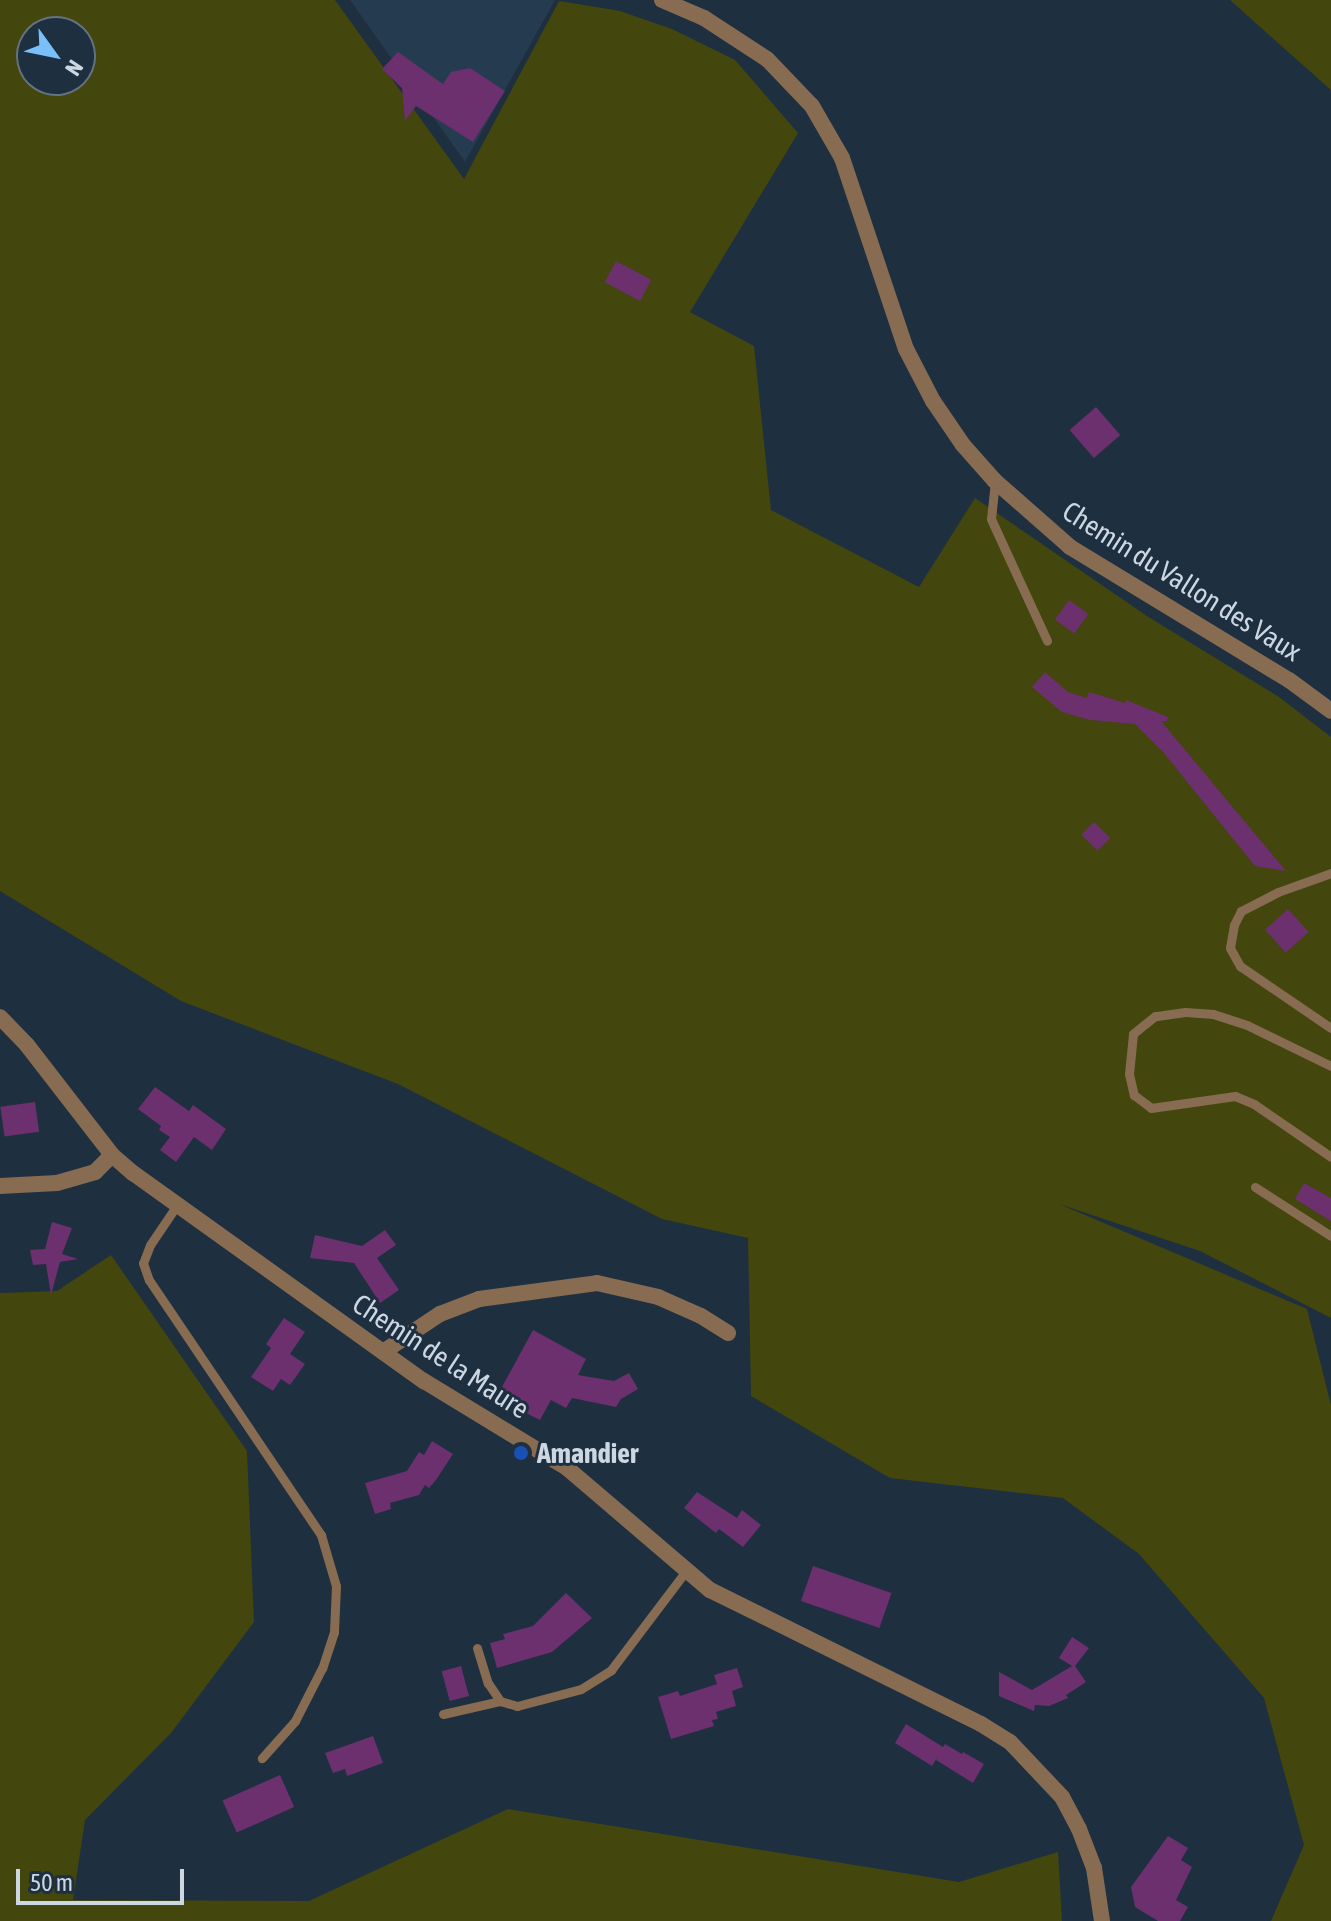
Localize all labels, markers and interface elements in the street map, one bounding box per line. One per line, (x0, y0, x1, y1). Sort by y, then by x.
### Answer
north arrow (16, 16, 96, 96)
text: N (60, 55, 89, 81)
street label: Chemin du Vallon des Vaux (1056, 494, 1308, 668)
street label: Chemin de la Maure (347, 1287, 535, 1425)
place label: Amandier (537, 1436, 638, 1470)
marker: Amandier (512, 1444, 530, 1462)
scale bar (20, 1853, 188, 1903)
text: 50 m (30, 1869, 73, 1896)

